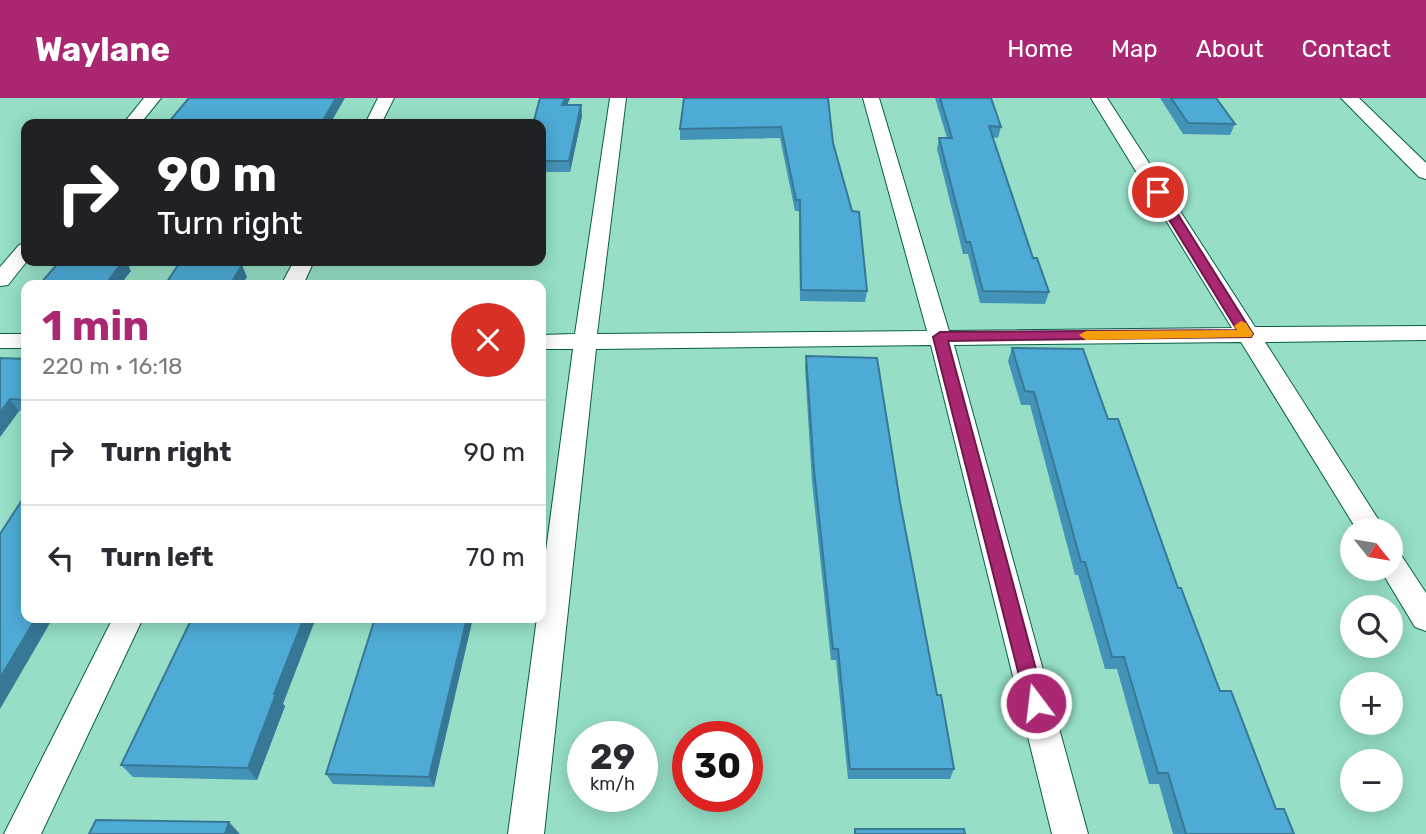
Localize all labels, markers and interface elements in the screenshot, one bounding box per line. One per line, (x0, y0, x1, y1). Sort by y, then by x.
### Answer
text: Waylane (35, 30, 170, 69)
text: Home (1007, 35, 1073, 63)
text: Map (1111, 35, 1158, 63)
text: About (1196, 35, 1264, 63)
text: Contact (1302, 35, 1391, 63)
text: 90 m (157, 145, 277, 203)
icon: right (42, 147, 133, 238)
pin (1128, 162, 1188, 222)
icon: arrive (1139, 173, 1177, 211)
text: Turn right (157, 204, 302, 242)
text: 1 min (42, 301, 149, 351)
button: close (451, 303, 525, 377)
text: 220 m · 16:18 (42, 352, 183, 380)
icon: right (42, 434, 80, 472)
text: Turn right (101, 437, 231, 468)
text: 90 m (464, 437, 525, 468)
north arrow (1340, 518, 1404, 581)
map controls (1340, 518, 1403, 812)
icon: left (42, 539, 80, 577)
text: Turn left (101, 542, 213, 573)
text: 70 m (466, 542, 525, 573)
button: search (1340, 595, 1403, 658)
position arrow (999, 666, 1073, 740)
button: + (1340, 672, 1403, 735)
speed limit sign: 30 (672, 721, 763, 812)
text: 29 (590, 736, 635, 778)
button: − (1340, 749, 1403, 812)
text: km/h (590, 773, 635, 795)

